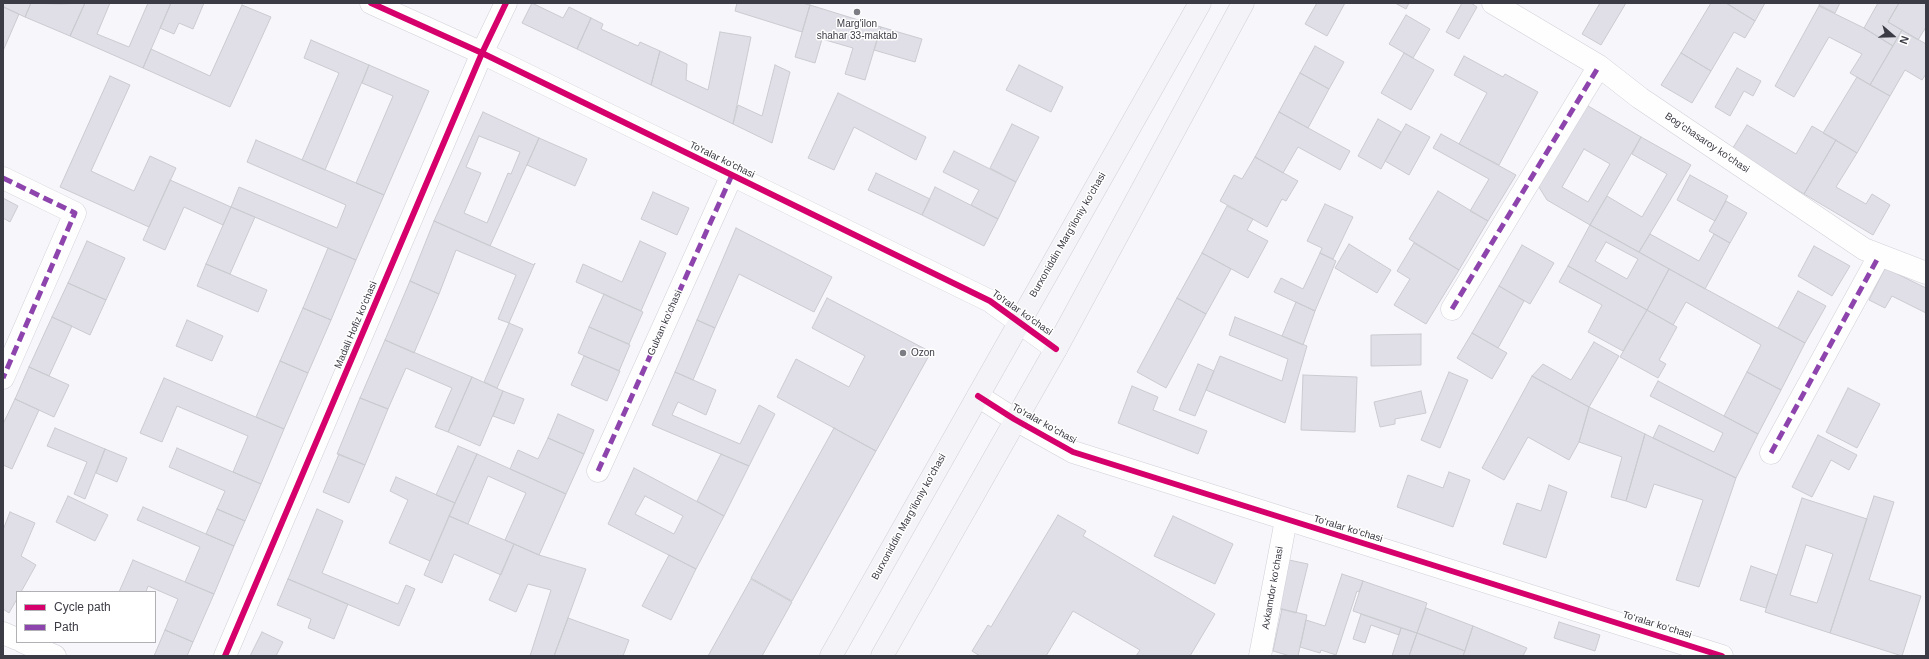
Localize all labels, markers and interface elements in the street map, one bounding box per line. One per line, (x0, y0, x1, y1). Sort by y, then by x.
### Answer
marker: Marg'ilon shahar 33-maktab (852, 7, 862, 17)
north arrow (1873, 16, 1913, 56)
place label: Marg'ilon shahar 33-maktab (817, 18, 897, 42)
text: N (1897, 34, 1911, 46)
street label: Bogʻchasaroy koʻchasi (1662, 110, 1752, 176)
street label: To'ralar ko'chasi (687, 139, 757, 181)
street label: Burxoniddin Marg’iloniy ko’chasi (1027, 170, 1109, 300)
street label: Madali Hofiz ko'chasi (332, 280, 380, 370)
street label: Gulxan ko'chasi (645, 288, 685, 358)
street label: To'ralar ko'chasi (989, 288, 1055, 338)
place label: Ozon (911, 347, 935, 359)
marker: Ozon (898, 348, 908, 358)
street label: Toʻralar koʻchasi (1010, 401, 1078, 447)
street label: Burxoniddin Marg’iloniy ko’chasi (869, 452, 949, 582)
street label: Toʻralar koʻchasi (1312, 513, 1384, 545)
street label: Axkamdor ko‘chasi (1260, 546, 1286, 630)
legend (16, 591, 156, 643)
text: Cycle path (54, 600, 111, 614)
street label: Toʻralar koʻchasi (1621, 609, 1693, 641)
text: Path (54, 620, 79, 634)

